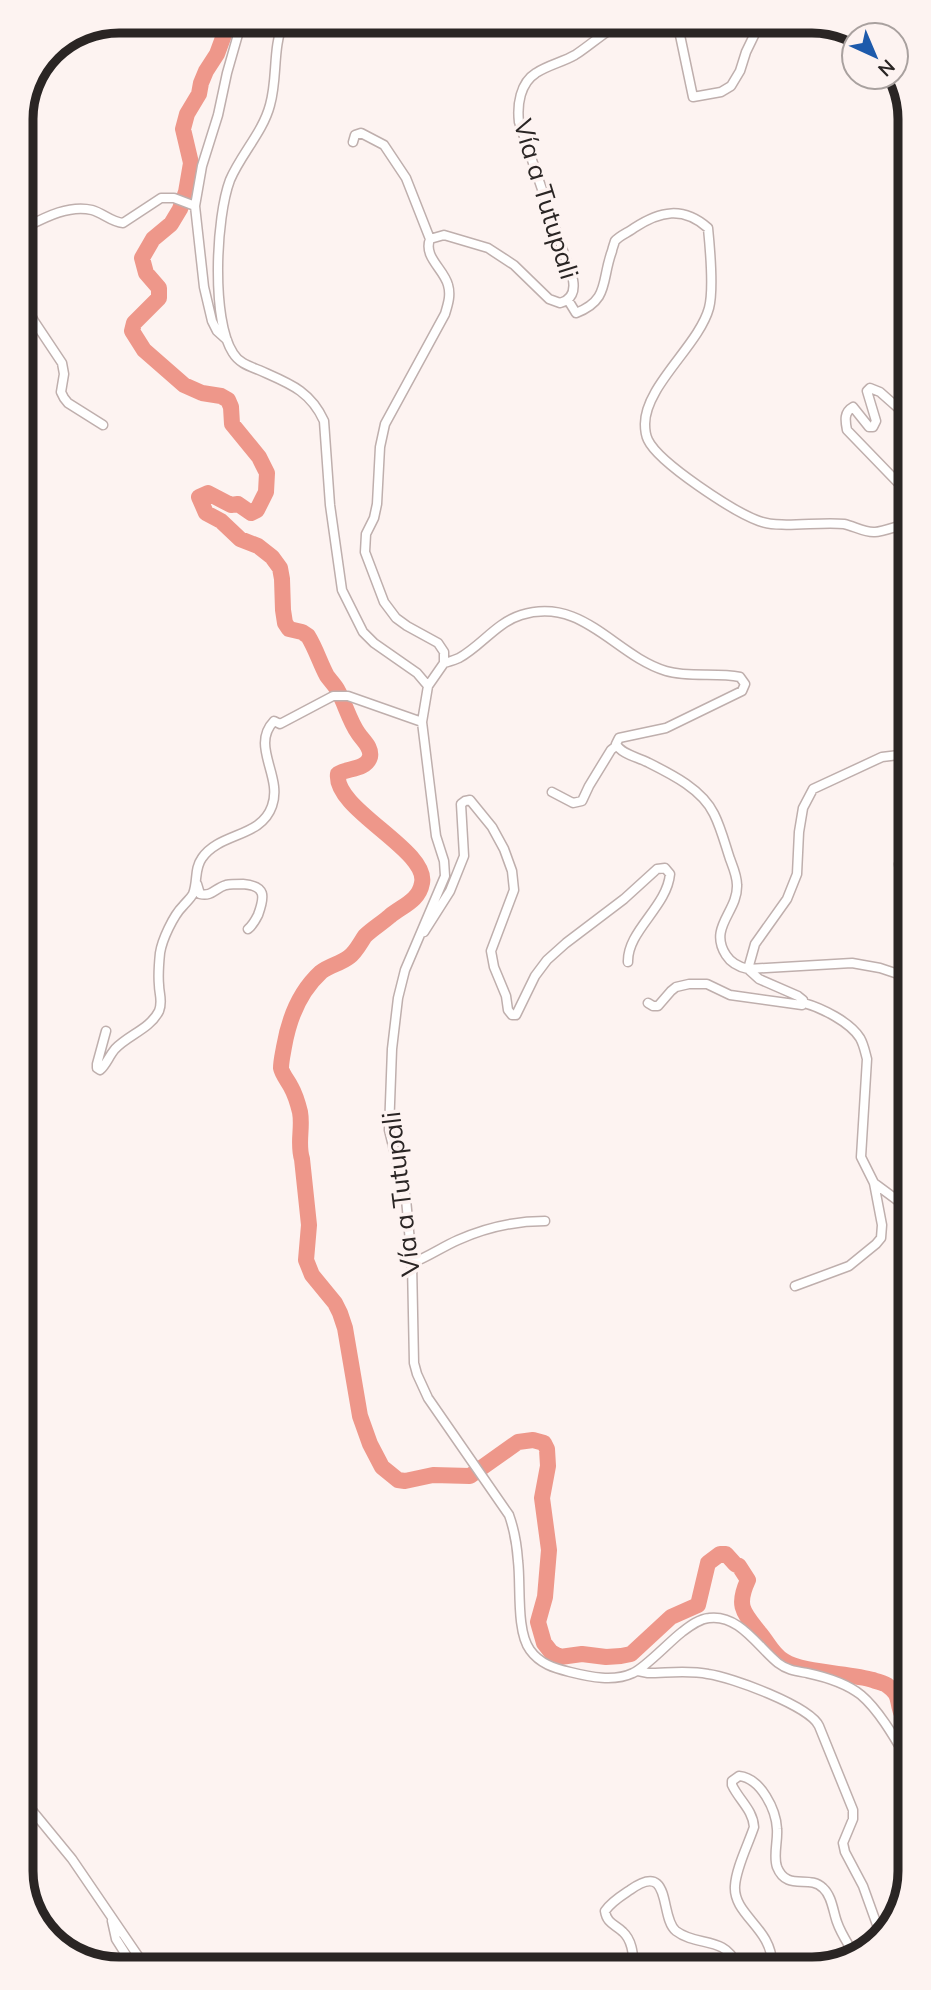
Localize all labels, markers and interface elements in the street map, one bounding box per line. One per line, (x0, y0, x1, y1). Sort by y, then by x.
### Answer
north arrow (840, 21, 910, 91)
text: N (873, 55, 900, 82)
street label: Vía a Tutupali (506, 115, 586, 283)
street label: Vía a Tutupali (374, 1110, 427, 1278)

